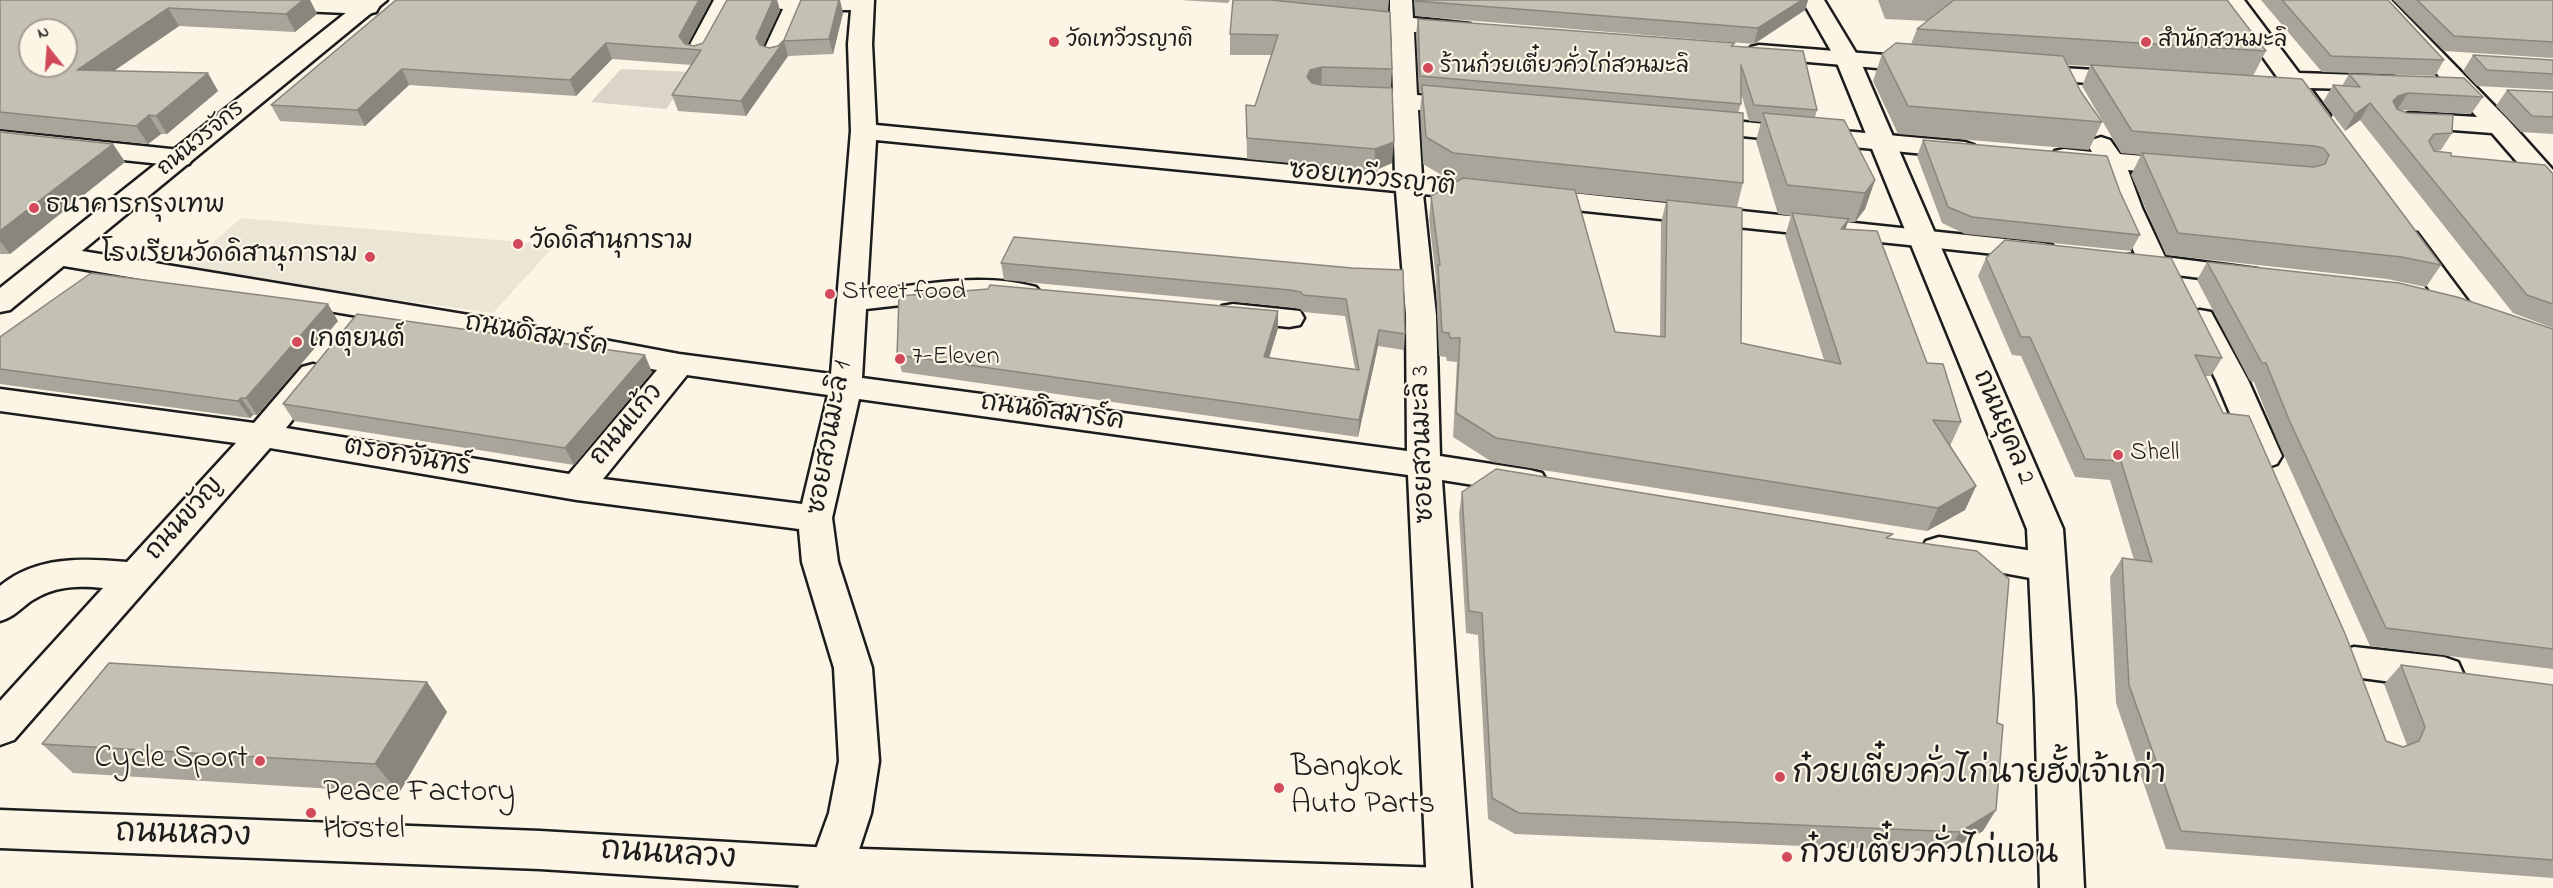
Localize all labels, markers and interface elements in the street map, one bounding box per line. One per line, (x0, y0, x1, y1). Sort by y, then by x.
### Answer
north arrow (18, 18, 78, 78)
text: N (35, 20, 52, 46)
place label: วัดเทวีวรญาติ (1066, 29, 1193, 55)
place label: สำนักสวนมะลิ (2158, 29, 2287, 55)
marker: วัดเทวีวรญาติ (1047, 35, 1061, 49)
marker: สำนักสวนมะลิ (2139, 35, 2153, 49)
place label: ร้านก๋วยเตี๋ยวคั่วไก่สวนมะลิ (1440, 55, 1689, 81)
marker: ร้านก๋วยเตี๋ยวคั่วไก่สวนมะลิ (1421, 61, 1435, 75)
street label: ถนนวรจักร (153, 97, 251, 183)
street label: ซอยเทวีวรญาติ (1287, 157, 1457, 205)
place label: ธนาคารกรุงเทพ (46, 192, 225, 224)
marker: ธนาคารกรุงเทพ (27, 201, 41, 215)
place label: วัดดิสานุการาม (530, 228, 693, 260)
marker: วัดดิสานุการาม (511, 237, 525, 251)
place label: โรงเรียนวัดดิสานุการาม (102, 241, 358, 273)
marker: โรงเรียนวัดดิสานุการาม (363, 250, 377, 264)
place label: Street food (842, 278, 966, 310)
marker: Street food (823, 287, 837, 301)
street label: ถนนดิสมาร์ค (462, 309, 610, 365)
place label: เกตุยนต์ (309, 326, 405, 358)
marker: เกตุยนต์ (290, 335, 304, 349)
place label: 7-Eleven (912, 343, 1000, 375)
marker: 7-Eleven (893, 352, 907, 366)
street label: ซอยสวนมะลิ 1 (803, 359, 861, 517)
street label: ซอยสวนมะลิ 3 (1407, 364, 1443, 524)
street label: ถนนยุคล 2 (1964, 366, 2040, 490)
street label: ถนนแก้ว (585, 379, 671, 473)
street label: ถนนดิสมาร์ค (978, 388, 1126, 440)
street label: ตรอกจันทร์ (341, 433, 473, 485)
place label: Shell (2130, 439, 2179, 471)
marker: Shell (2111, 448, 2125, 462)
street label: ถนนขวัญ (140, 472, 232, 568)
place label: Cycle Sport (94, 742, 248, 780)
place label: Bangkok Auto Parts (1291, 751, 1435, 826)
marker: Cycle Sport (253, 754, 267, 768)
place label: ก๋วยเตี๋ยวคั่วไก่นายฮั้งเจ้าเก่า (1792, 758, 2166, 796)
marker: ก๋วยเตี๋ยวคั่วไก่นายฮั้งเจ้าเก่า (1773, 770, 1787, 784)
place label: Peace Factory Hostel (323, 776, 515, 851)
marker: Bangkok Auto Parts (1272, 781, 1286, 795)
marker: Peace Factory Hostel (304, 806, 318, 820)
street label: ถนนหลวง (115, 815, 251, 859)
street label: ถนนหลวง (599, 833, 737, 881)
place label: ก๋วยเตี๋ยวคั่วไก่แอน (1799, 838, 2058, 876)
marker: ก๋วยเตี๋ยวคั่วไก่แอน (1780, 850, 1794, 864)

